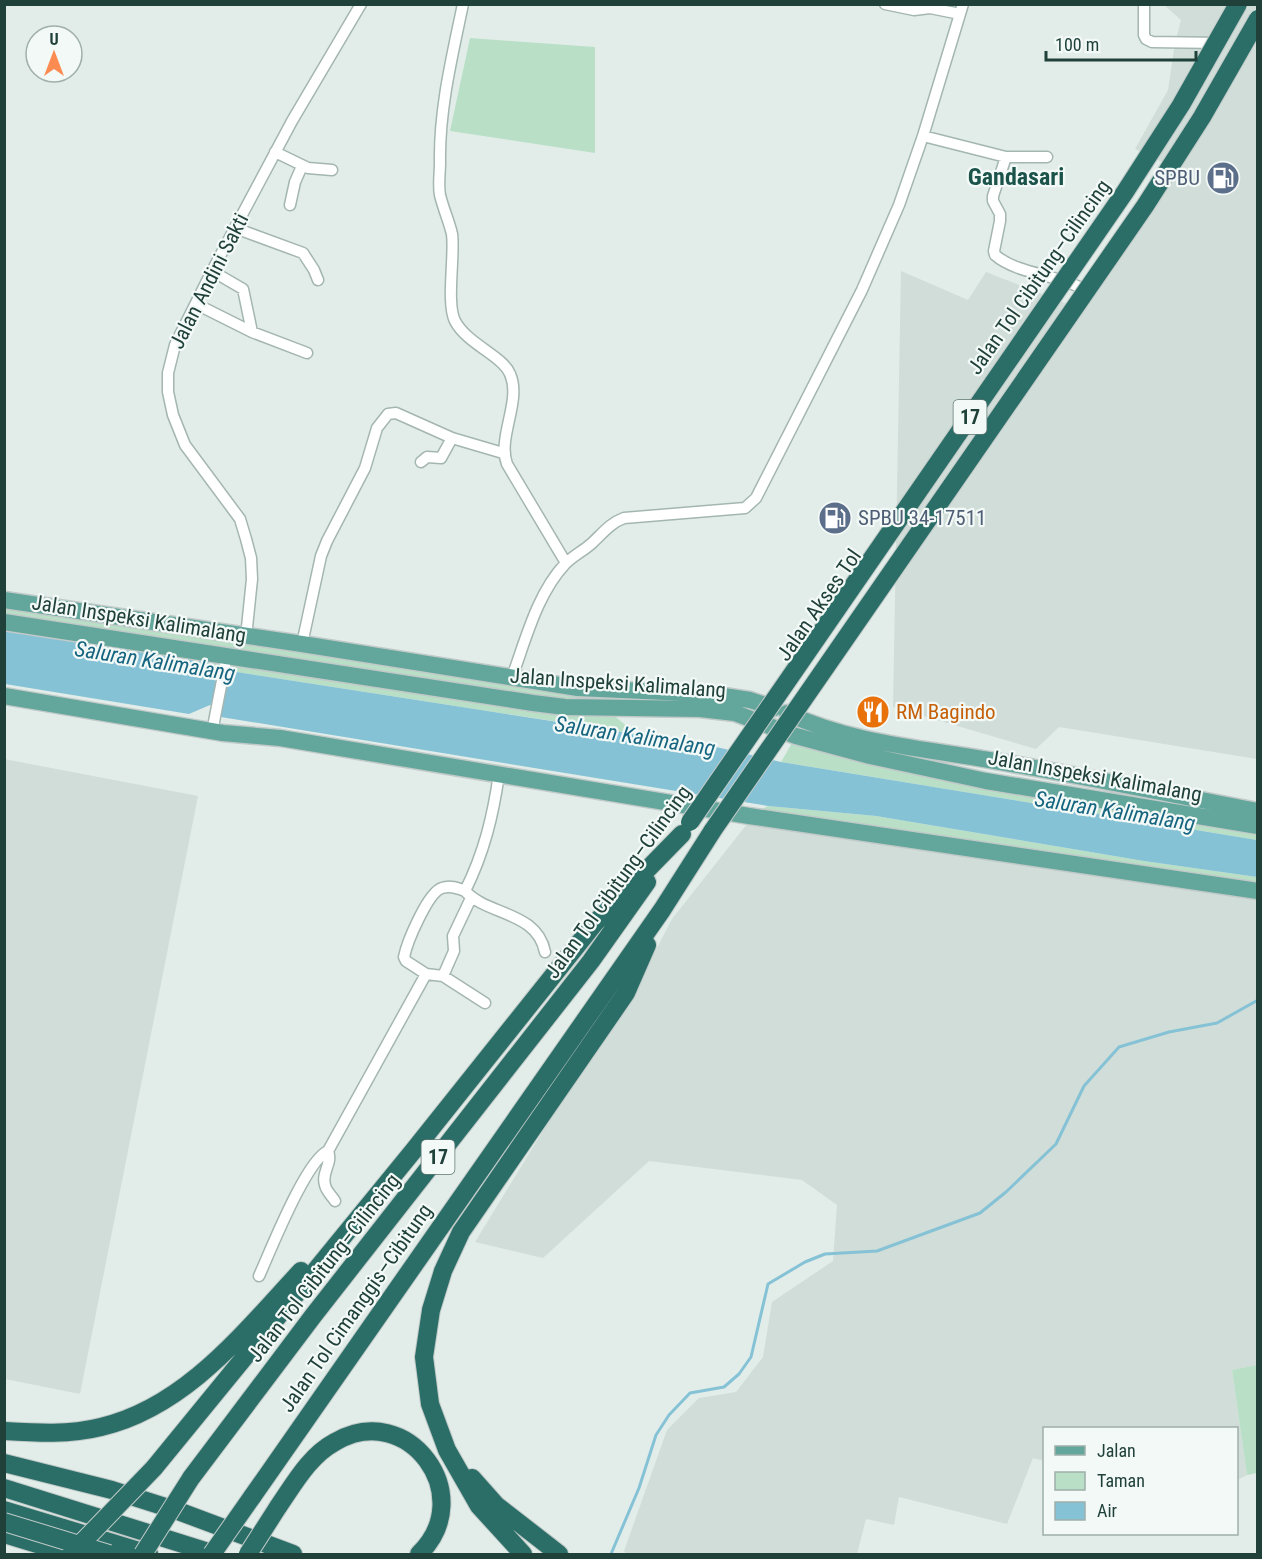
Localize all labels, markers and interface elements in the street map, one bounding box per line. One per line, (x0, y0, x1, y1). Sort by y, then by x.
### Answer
north arrow (24, 24, 84, 84)
scale bar (1046, 24, 1196, 62)
text: U (49, 30, 59, 49)
text: 100 m (1055, 34, 1099, 55)
fuel station icon: SPBU (1205, 160, 1241, 196)
district label: Gandasari (968, 163, 1064, 191)
place label: SPBU (1154, 166, 1200, 190)
street label: Jalan Tol Cibitung–Cilincing (963, 175, 1115, 379)
street label: Jalan Andini Sakti (165, 209, 253, 353)
road number: 17 (954, 400, 986, 434)
fuel station icon: SPBU 34-17511 (817, 500, 853, 536)
place label: SPBU 34-17511 (858, 506, 986, 530)
street label: Jalan Akses Tol (772, 545, 866, 665)
street label: Jalan Inspeksi Kalimalang (30, 590, 248, 648)
water label: Saluran Kalimalang (73, 636, 237, 686)
street label: Jalan Inspeksi Kalimalang (509, 663, 727, 703)
restaurant icon: RM Bagindo (855, 694, 891, 730)
place label: RM Bagindo (896, 700, 996, 724)
water label: Saluran Kalimalang (553, 711, 717, 761)
street label: Jalan Inspeksi Kalimalang (986, 745, 1204, 807)
street label: Jalan Tol Cibitung–Cilincing (540, 781, 696, 983)
water label: Saluran Kalimalang (1033, 786, 1197, 836)
road number: 17 (422, 1140, 454, 1174)
street label: Jalan Tol Cibitung–Cilincing (243, 1169, 405, 1367)
street label: Jalan Tol Cimanggis–Cibitung (275, 1199, 437, 1417)
legend (1043, 1427, 1238, 1535)
text: Jalan (1097, 1440, 1136, 1461)
text: Taman (1097, 1470, 1145, 1491)
text: Air (1097, 1500, 1118, 1521)

